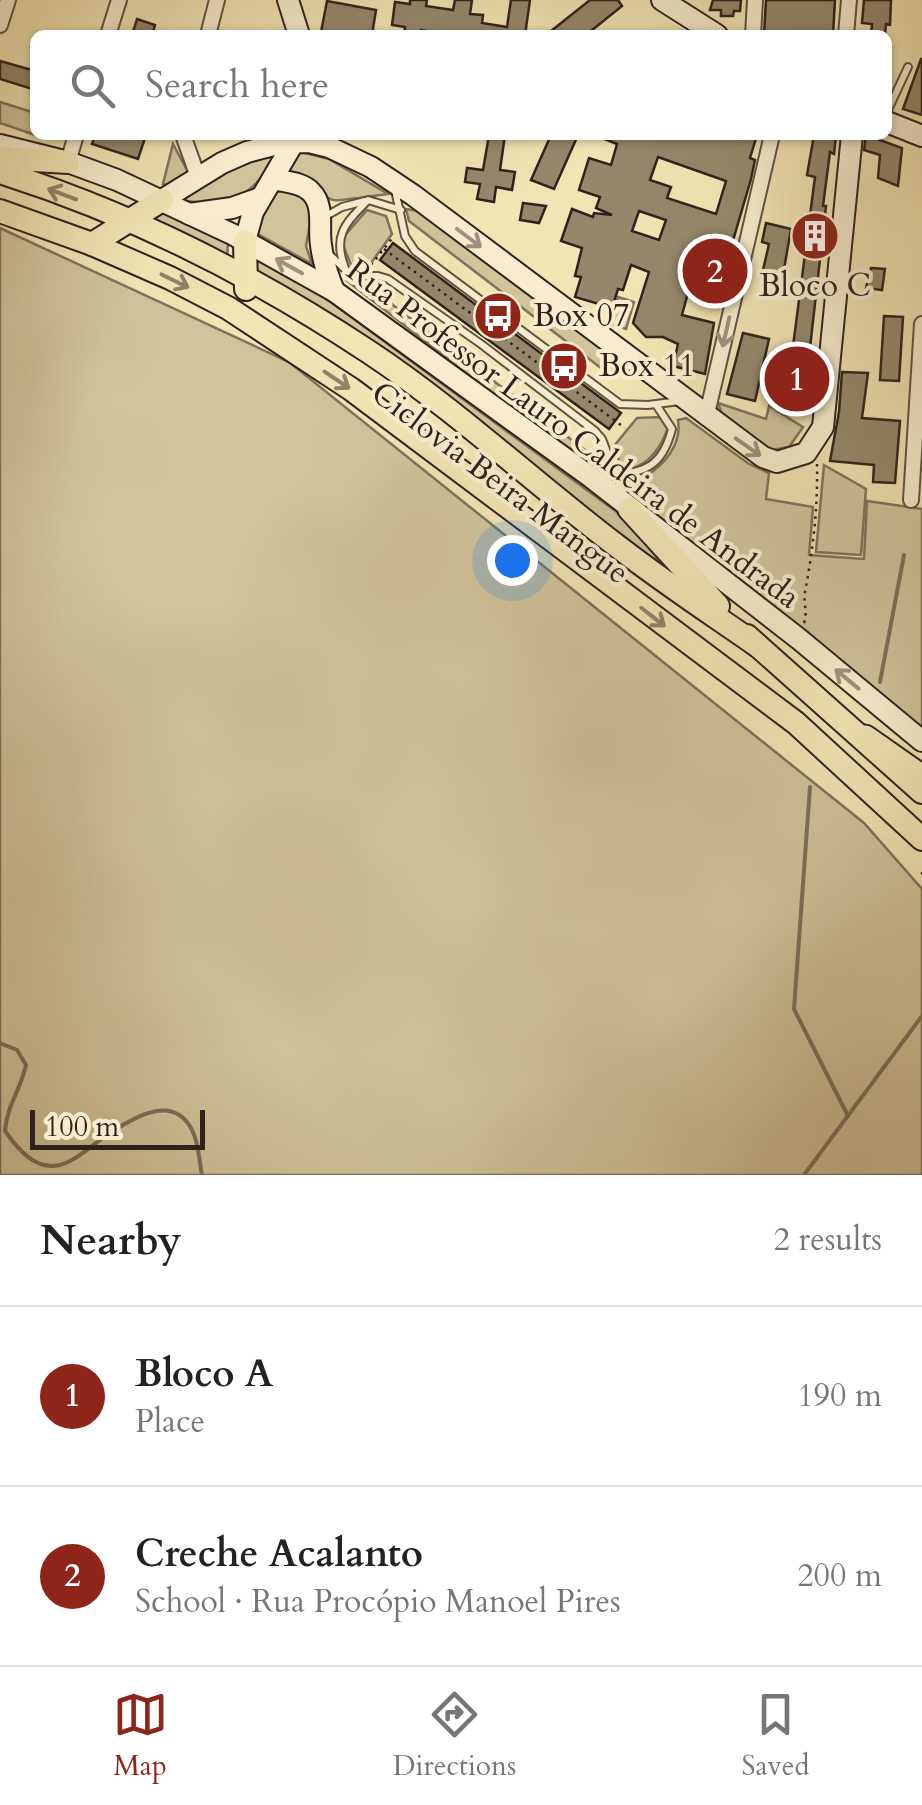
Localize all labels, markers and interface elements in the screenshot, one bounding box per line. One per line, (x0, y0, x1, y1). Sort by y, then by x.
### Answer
search box (30, 30, 892, 140)
icon: search (65, 58, 120, 113)
text: Search here (145, 59, 329, 111)
one-way arrow (47, 184, 78, 202)
building icon: Bloco C (789, 210, 841, 262)
one-way arrow (455, 227, 482, 248)
pin: 2 (682, 234, 748, 308)
street label: Rua Professor Lauro Caldeira de Andrada (337, 249, 809, 619)
one-way arrow (275, 256, 304, 276)
place label: Bloco C (759, 264, 871, 308)
one-way arrow (160, 273, 190, 292)
bus stop icon: Box 07 (472, 290, 524, 342)
place label: Box 07 (533, 294, 629, 338)
one-way arrow (716, 315, 734, 347)
bus stop icon: Box 11 (538, 340, 590, 392)
pin: 1 (764, 342, 830, 416)
place label: Box 11 (599, 344, 695, 388)
one-way arrow (322, 369, 350, 390)
street label: Ciclovia Beira Mangue (362, 371, 638, 595)
one-way arrow (733, 436, 761, 457)
your location (487, 535, 538, 586)
one-way arrow (639, 606, 666, 627)
one-way arrow (834, 668, 860, 690)
scale bar (30, 1105, 205, 1150)
text: 100 m (45, 1108, 119, 1146)
text: Nearby (40, 1212, 182, 1269)
text: 2 results (774, 1218, 882, 1262)
text: Bloco A (135, 1348, 273, 1400)
text: 1 (64, 1374, 81, 1418)
text: 190 m (797, 1374, 882, 1418)
text: Place (135, 1400, 205, 1444)
text: Creche Acalanto (135, 1528, 423, 1580)
text: 2 (64, 1554, 81, 1598)
text: 200 m (797, 1554, 882, 1598)
text: School · Rua Procópio Manoel Pires (135, 1580, 621, 1624)
tab: Map (113, 1687, 168, 1785)
tab: Directions (393, 1687, 516, 1785)
tab: Saved (741, 1687, 809, 1785)

